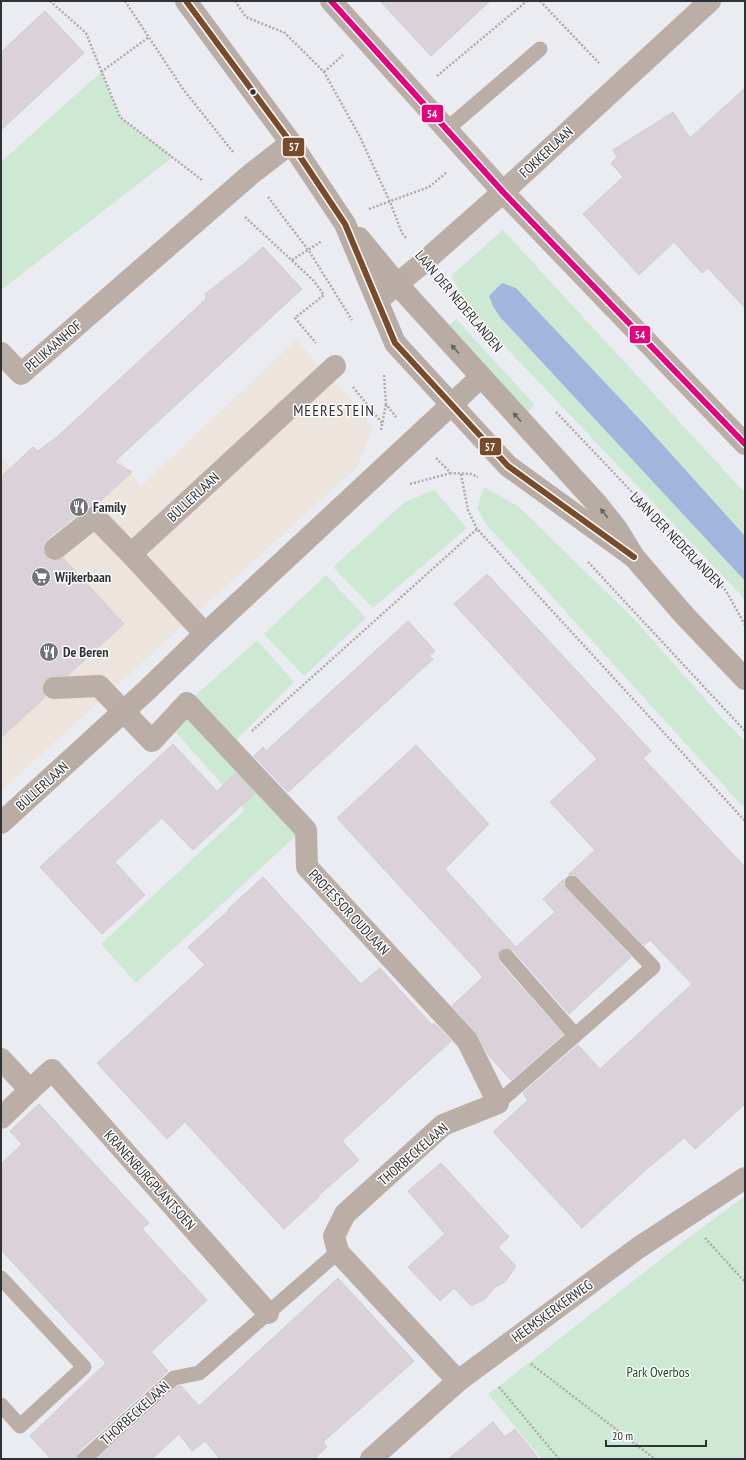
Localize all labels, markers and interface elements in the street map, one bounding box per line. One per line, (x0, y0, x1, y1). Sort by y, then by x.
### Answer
unlabelled marker (248, 87, 258, 97)
line badge: 54 (421, 104, 444, 123)
text: 54 (427, 107, 438, 121)
street label: FOKKERLAAN (515, 123, 577, 181)
line badge: 57 (282, 137, 305, 157)
text: 57 (289, 140, 299, 154)
street label: LAAN DER NEDERLANDEN (411, 246, 507, 356)
street label: PELIKAANHOF (21, 316, 85, 376)
line badge: 54 (629, 325, 651, 344)
text: 54 (635, 328, 646, 342)
one-way arrow (451, 344, 460, 353)
district label: MEERESTEIN (293, 400, 375, 420)
one-way arrow (512, 412, 521, 422)
line badge: 57 (479, 437, 502, 456)
text: 57 (485, 440, 495, 454)
street label: BÜLLERLAAN (163, 468, 223, 526)
street label: LAAN DER NEDERLANDEN (626, 488, 728, 592)
restaurant icon: Family (68, 496, 90, 518)
place label: Family (93, 498, 126, 516)
one-way arrow (600, 507, 608, 518)
supermarket icon: Wijkerbaan (30, 566, 52, 588)
place label: Wijkerbaan (54, 568, 111, 586)
restaurant icon: De Beren (38, 641, 60, 663)
place label: De Beren (63, 643, 109, 661)
street label: BÜLLERLAAN (12, 758, 72, 814)
street label: PROFESSOR OUDLAAN (305, 865, 393, 959)
street label: THORBECKELAAN (374, 1119, 452, 1189)
street label: KRANENBURGPLANTSOEN (101, 1126, 199, 1234)
street label: HEEMSKERKERWEG (508, 1276, 596, 1346)
park label: Park Overbos (627, 1363, 690, 1381)
street label: THORBECKELAAN (97, 1377, 173, 1449)
scale bar (606, 1422, 706, 1448)
text: 20 m (612, 1428, 633, 1443)

